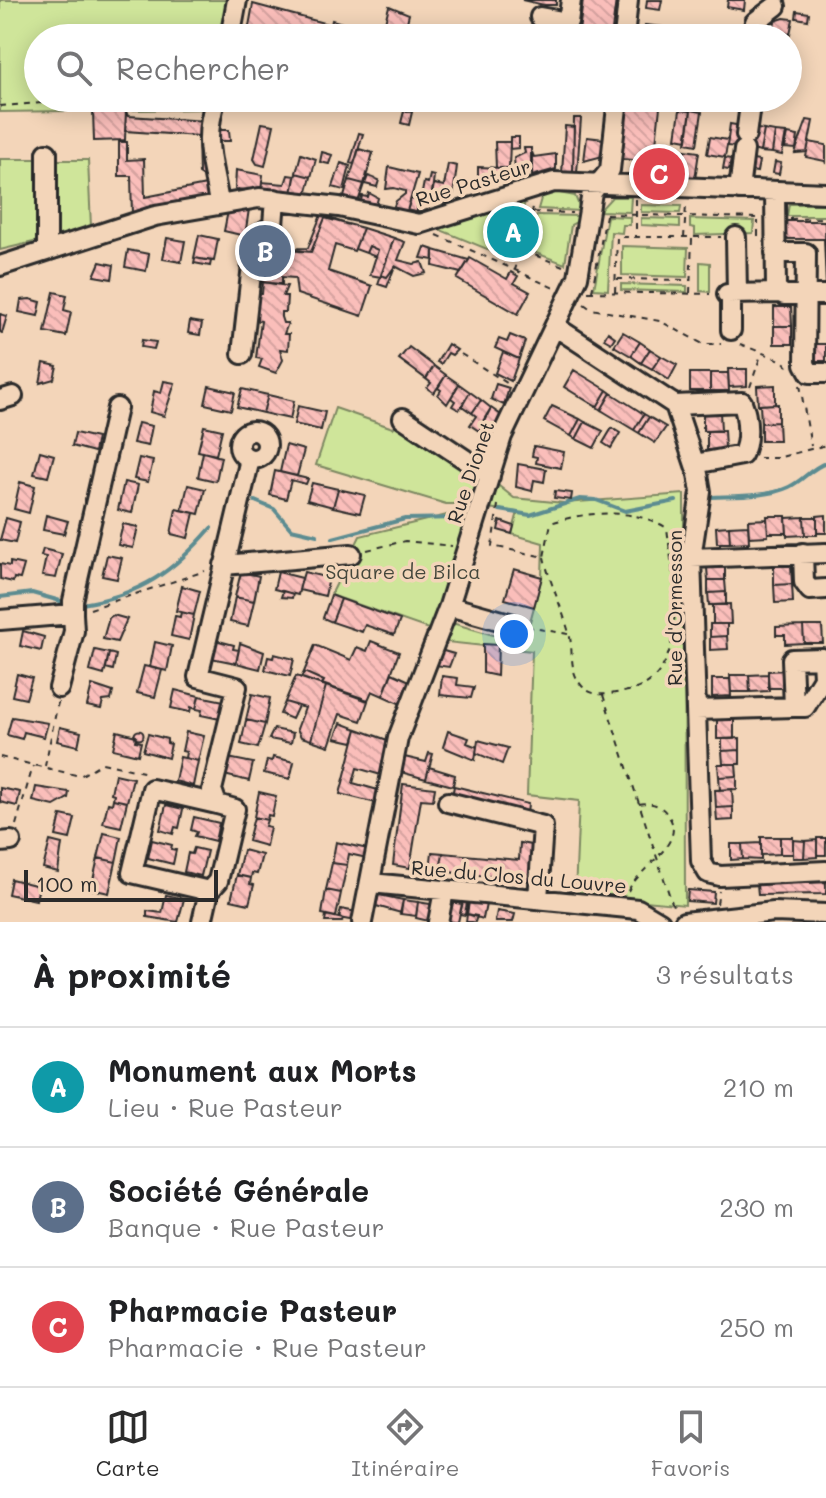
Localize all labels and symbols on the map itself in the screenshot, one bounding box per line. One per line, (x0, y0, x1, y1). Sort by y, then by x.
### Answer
pin: C (633, 144, 685, 204)
street label: Rue Pasteur (412, 152, 534, 212)
pin: A (487, 202, 539, 262)
pin: B (239, 221, 291, 281)
street label: Rue Dionet (440, 417, 500, 527)
street label: Rue d'Ormesson (661, 530, 687, 686)
park label: Square de Bilca (325, 558, 481, 584)
your location (494, 614, 534, 654)
street label: Rue du Clos du Louvre (410, 854, 628, 898)
scale bar (24, 866, 218, 902)

